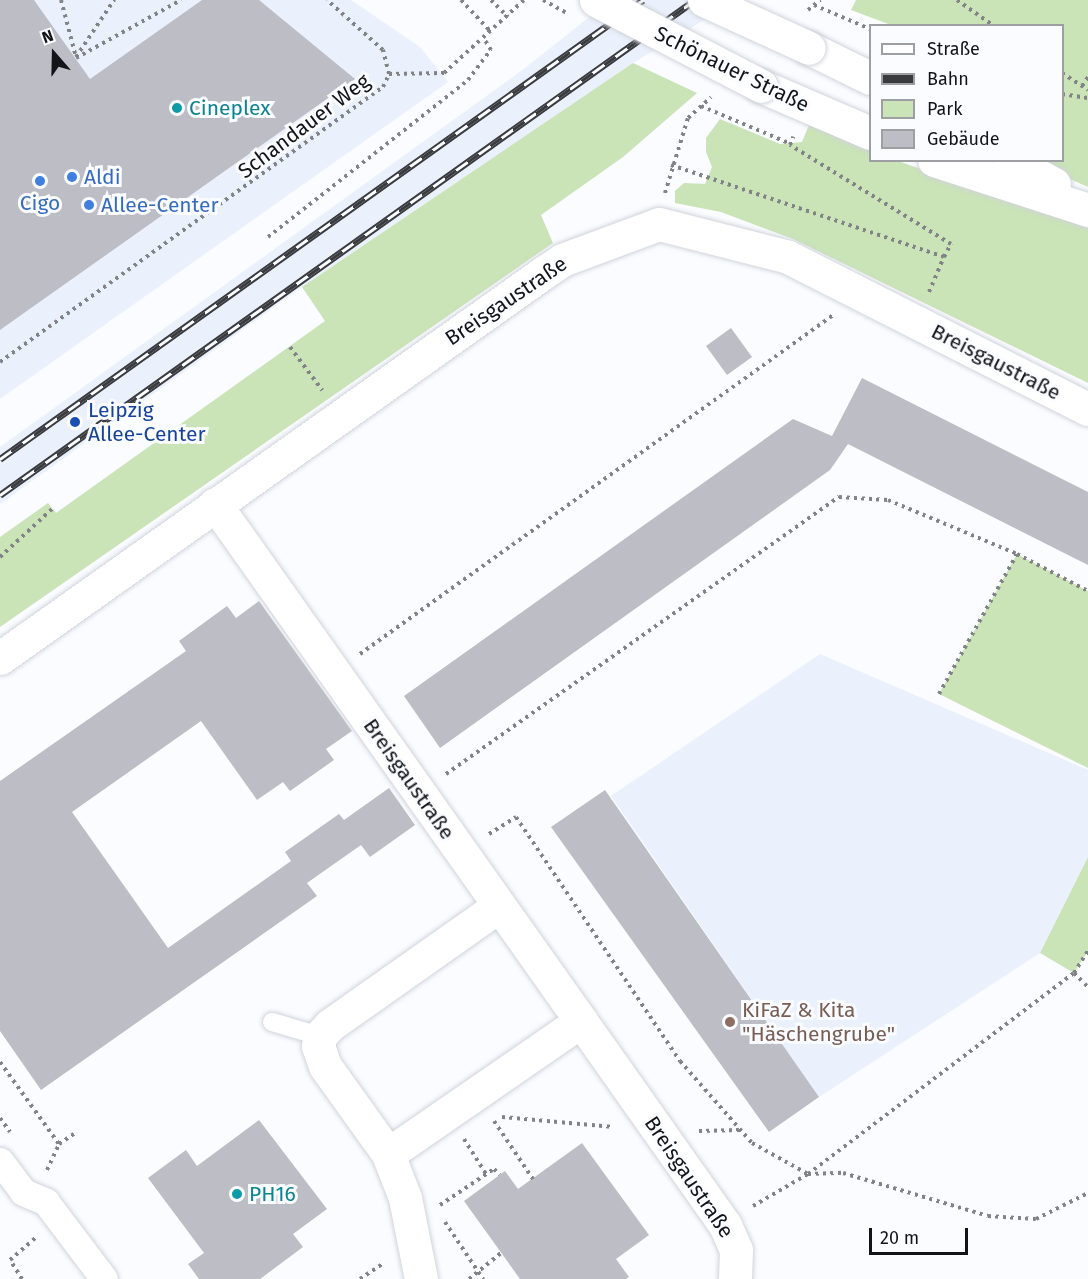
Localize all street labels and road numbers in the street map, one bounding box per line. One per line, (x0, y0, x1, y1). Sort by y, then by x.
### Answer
street label: Schönauer Straße (651, 21, 813, 117)
street label: Schandauer Weg (233, 68, 375, 184)
street label: Breisgaustraße (440, 251, 572, 351)
street label: Breisgaustraße (927, 319, 1065, 405)
street label: Breisgaustraße (358, 714, 460, 844)
street label: Breisgaustraße (639, 1111, 739, 1243)

